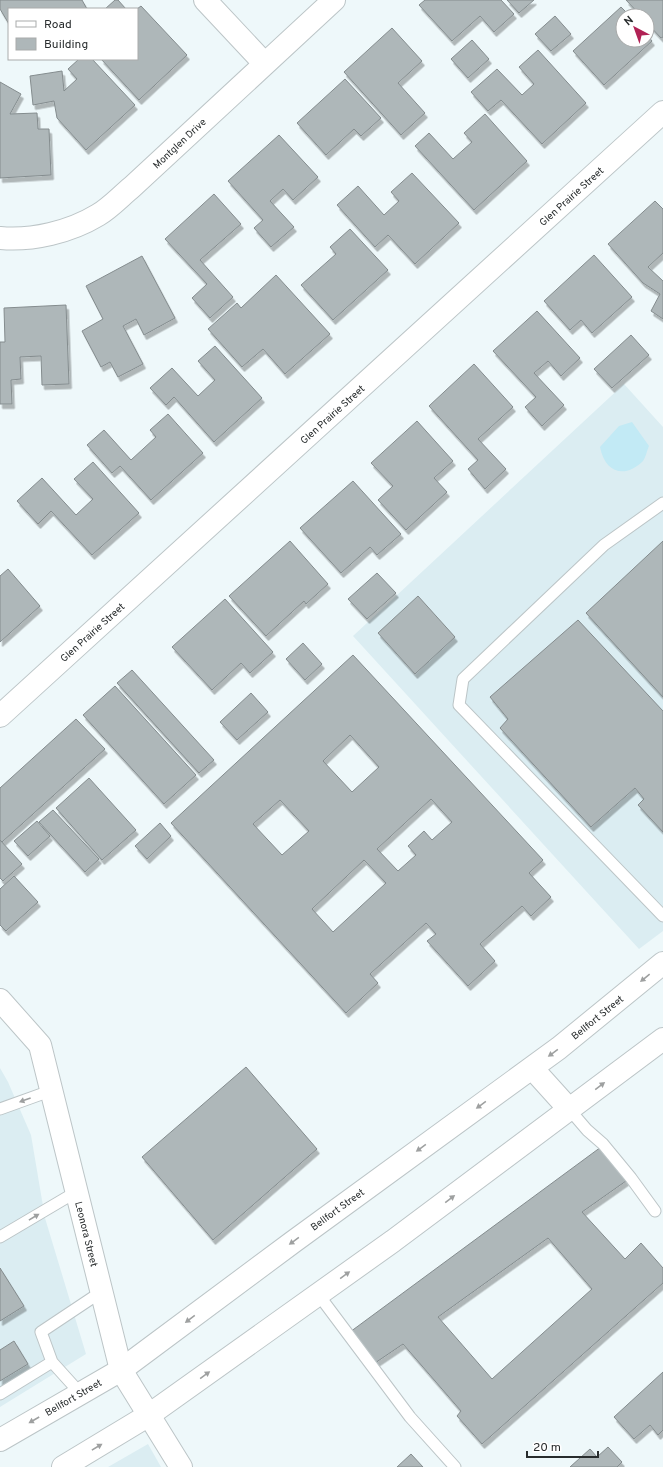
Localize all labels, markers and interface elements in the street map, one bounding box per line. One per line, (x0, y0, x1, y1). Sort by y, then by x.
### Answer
legend (8, 8, 138, 60)
north arrow (615, 8, 655, 48)
text: N (622, 13, 637, 29)
text: Road (44, 17, 72, 33)
text: Building (44, 37, 88, 53)
street label: Montglen Drive (151, 116, 209, 172)
street label: Glen Prairie Street (537, 165, 607, 230)
street label: Glen Prairie Street (298, 383, 368, 448)
street label: Glen Prairie Street (58, 601, 128, 666)
one-way arrow (639, 974, 650, 983)
street label: Bellfort Street (569, 993, 627, 1043)
one-way arrow (547, 1048, 558, 1057)
one-way arrow (595, 1082, 606, 1090)
one-way arrow (19, 1097, 31, 1103)
one-way arrow (476, 1101, 487, 1109)
one-way arrow (416, 1144, 427, 1152)
street label: Bellfort Street (308, 1186, 368, 1234)
one-way arrow (444, 1194, 455, 1203)
street label: Leonora Street (71, 1200, 100, 1269)
one-way arrow (29, 1213, 39, 1221)
one-way arrow (288, 1237, 299, 1245)
one-way arrow (340, 1271, 350, 1279)
one-way arrow (184, 1314, 195, 1323)
one-way arrow (200, 1371, 210, 1379)
street label: Bellfort Street (43, 1377, 105, 1420)
one-way arrow (28, 1416, 40, 1423)
scale bar (527, 1433, 598, 1459)
text: 20 m (533, 1440, 561, 1456)
one-way arrow (92, 1443, 102, 1451)

